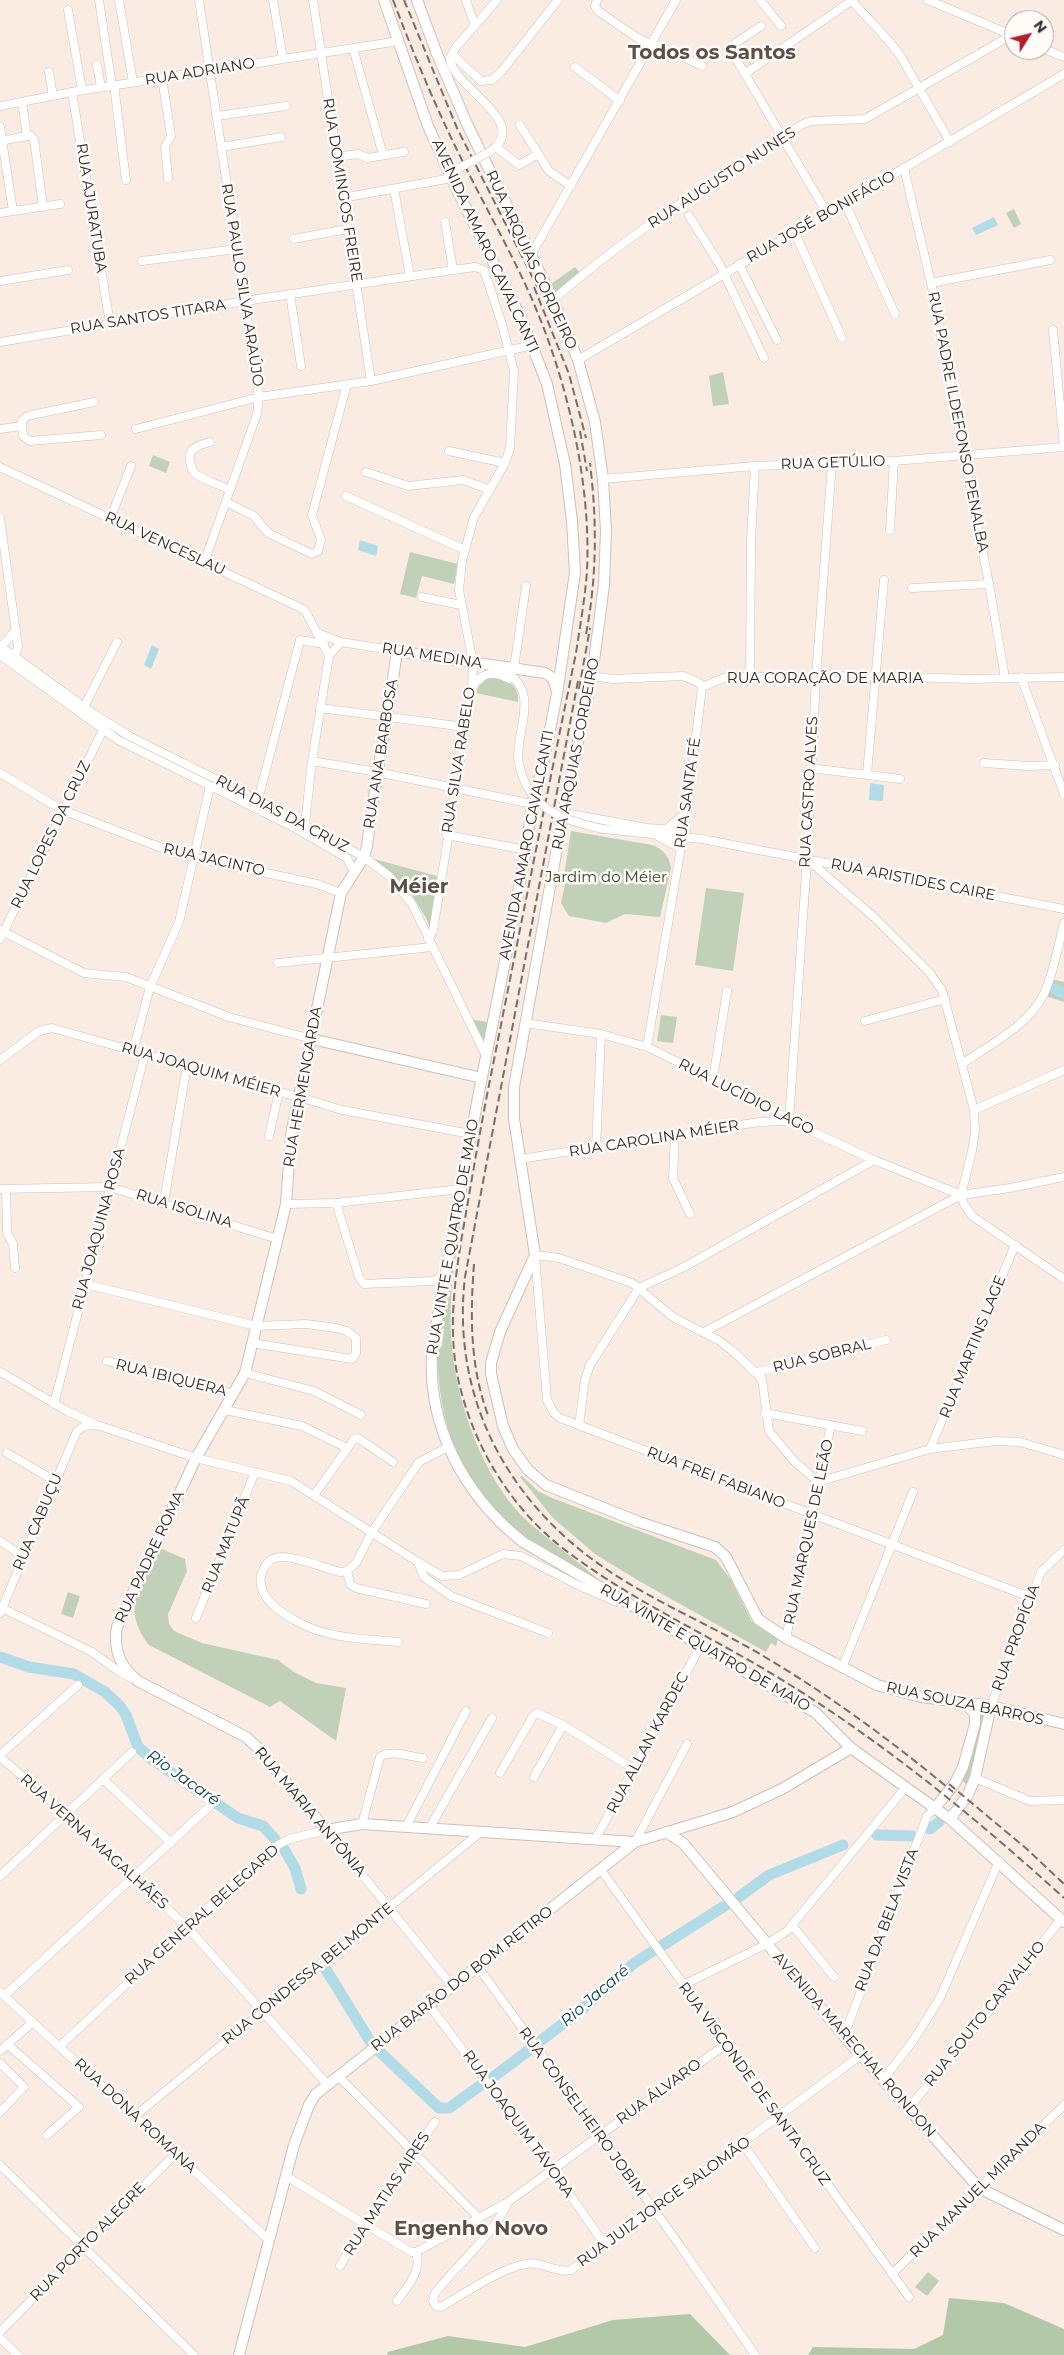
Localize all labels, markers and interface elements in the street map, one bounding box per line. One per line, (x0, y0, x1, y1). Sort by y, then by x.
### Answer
north arrow (1004, 10, 1054, 60)
text: N (1030, 17, 1051, 37)
district label: Todos os Santos (628, 41, 796, 65)
street label: RUA ADRIANO (144, 54, 256, 90)
street label: RUA DOMINGOS FREIRE (319, 97, 365, 283)
street label: RUA AUGUSTO NUNES (645, 123, 799, 233)
street label: AVENIDA AMARO CAVALCANTI (427, 136, 543, 356)
street label: RUA AJURATUBA (72, 142, 110, 274)
street label: RUA JOSÉ BONIFÁCIO (744, 167, 898, 267)
street label: RUA ARQUIAS CORDEIRO (482, 168, 580, 352)
street label: RUA PAULO SILVA ARAÚJO (217, 182, 267, 388)
street label: RUA PADRE ILDEFONSO PENALBA (924, 290, 992, 554)
street label: RUA SANTOS TITARA (69, 296, 227, 338)
street label: RUA GETÚLIO (780, 452, 886, 474)
street label: RUA VENCESLAU (102, 508, 228, 580)
street label: RUA MEDINA (381, 639, 483, 673)
street label: RUA ARQUIAS CORDEIRO (549, 656, 603, 852)
street label: RUA CORAÇÃO DE MARIA (727, 670, 923, 688)
street label: RUA ANA BARBOSA (360, 678, 402, 830)
street label: RUA SILVA RABELO (439, 686, 479, 834)
street label: RUA CASTRO ALVES (796, 716, 822, 868)
street label: AVENIDA AMARO CAVALCANTI (496, 729, 558, 961)
street label: RUA SANTA FÉ (671, 736, 705, 850)
street label: RUA LOPES DA CRUZ (7, 758, 95, 912)
street label: RUA DIAS DA CRUZ (212, 771, 352, 857)
street label: RUA JACINTO (162, 840, 266, 880)
street label: RUA ARISTIDES CAIRE (829, 855, 997, 905)
park label: Jardim do Méier (545, 869, 667, 887)
district label: Méier (390, 875, 448, 899)
street label: RUA HERMENGARDA (280, 1005, 326, 1169)
street label: RUA JOAQUIM MÉIER (119, 1039, 283, 1101)
street label: RUA LUCÍDIO LAGO (675, 1055, 817, 1139)
street label: RUA VINTE E QUATRO DE MAIO (423, 1117, 483, 1357)
street label: RUA CAROLINA MÉIER (568, 1117, 740, 1161)
street label: RUA JOAQUINA ROSA (69, 1146, 129, 1312)
street label: RUA ISOLINA (134, 1186, 234, 1232)
street label: RUA MARTINS LAGE (936, 1273, 1010, 1421)
street label: RUA SOBRAL (771, 1335, 873, 1377)
street label: RUA IBIQUERA (114, 1356, 228, 1400)
street label: RUA MARQUES DE LEÃO (781, 1438, 837, 1626)
street label: RUA FREI FABIANO (644, 1443, 788, 1513)
street label: RUA CABUÇU (9, 1471, 67, 1573)
street label: RUA PADRE ROMA (111, 1488, 189, 1626)
street label: RUA MATUPÃ (198, 1494, 254, 1596)
street label: RUA VINTE E QUATRO DE MAIO (597, 1580, 813, 1716)
street label: RUA PROPÍCIA (988, 1582, 1044, 1694)
street label: RUA ALLAN KARDEC (603, 1669, 693, 1817)
street label: RUA SOUZA BARROS (884, 1678, 1046, 1730)
street label: RUA MARIA ANTÔNIA (250, 1743, 370, 1881)
water label: Rio Jacaré (143, 1746, 223, 1810)
street label: RUA VERNA MAGALHÃES (16, 1771, 172, 1913)
street label: RUA GENERAL BELEGARD (121, 1841, 283, 1989)
street label: RUA DA BELA VISTA (851, 1846, 923, 1994)
street label: RUA CONDESSA BELMONTE (219, 1899, 397, 2049)
street label: RUA BARÃO DO BOM RETIRO (368, 1902, 556, 2056)
street label: RUA SOUTO CARVALHO (921, 1938, 1049, 2090)
street label: AVENIDA MARECHAL RONDON (769, 1949, 939, 2141)
water label: Rio Jacaré (557, 1961, 633, 2031)
street label: RUA VISCONDE DE SANTA CRUZ (674, 1979, 834, 2189)
street label: RUA CONSELHEIRO JOBIM (515, 2024, 649, 2200)
street label: RUA JOAQUIM TÁVORA (459, 2047, 577, 2201)
street label: RUA DONA ROMANA (70, 2055, 200, 2177)
street label: RUA ÁLVARO (613, 2055, 705, 2129)
street label: RUA MANUEL MIRANDA (906, 2118, 1050, 2262)
street label: RUA MATIAS AIRES (340, 2129, 434, 2259)
street label: RUA JUIZ JORGE SALOMÃO (574, 2133, 754, 2271)
street label: RUA PORTO ALEGRE (27, 2179, 149, 2305)
district label: Engenho Novo (394, 2217, 548, 2241)

